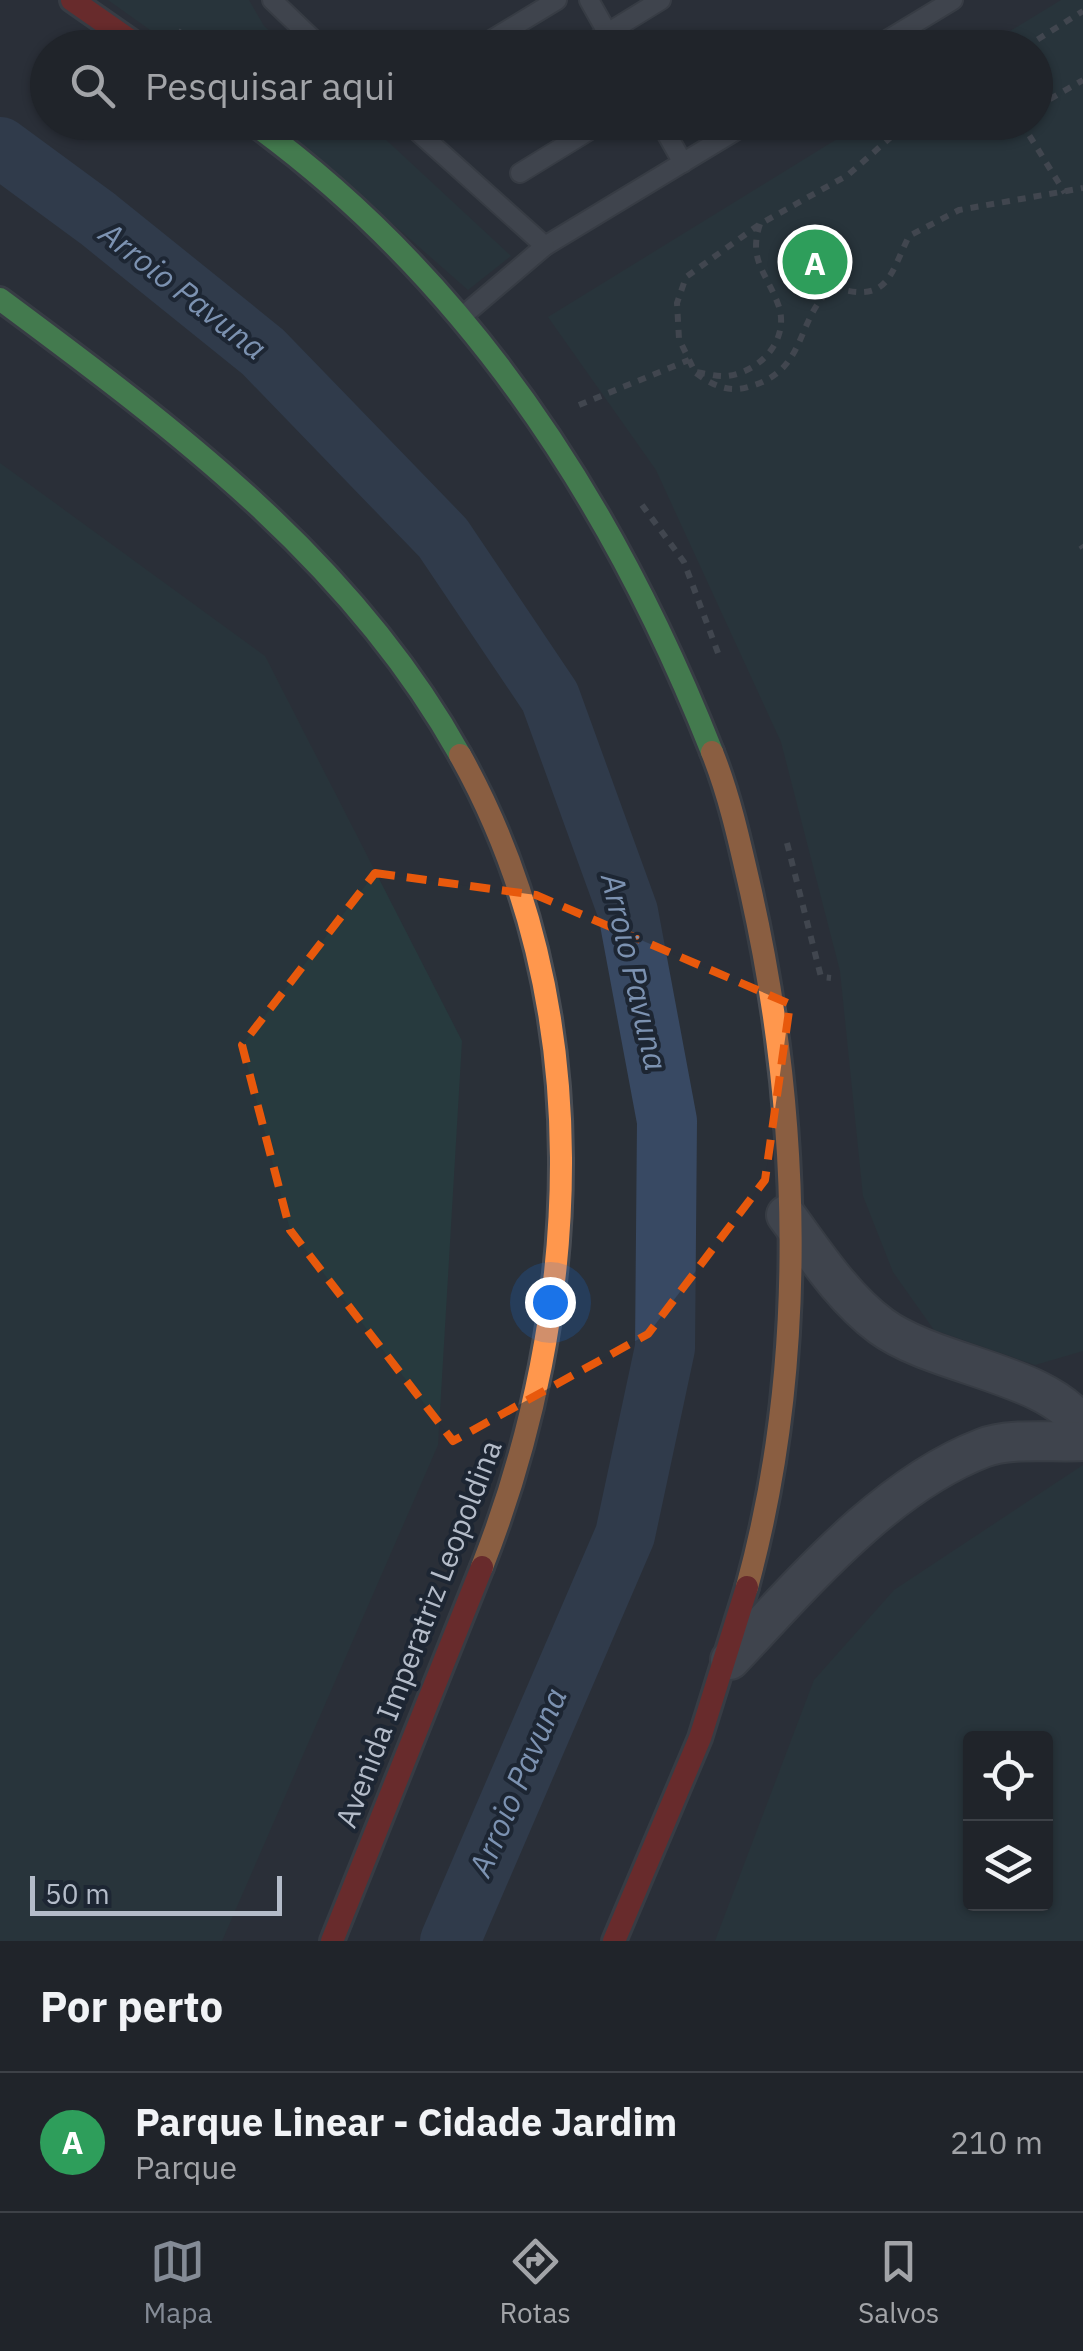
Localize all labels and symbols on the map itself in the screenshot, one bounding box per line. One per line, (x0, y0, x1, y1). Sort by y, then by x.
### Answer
water label: Arroio Pavuna (91, 211, 276, 369)
pin: A (782, 224, 848, 300)
water label: Arroio Pavuna (592, 868, 678, 1074)
your location (525, 1277, 576, 1328)
street label: Avenida Imperatriz Leopoldina (326, 1434, 510, 1833)
water label: Arroio Pavuna (458, 1681, 576, 1883)
scale bar (30, 1871, 282, 1916)

